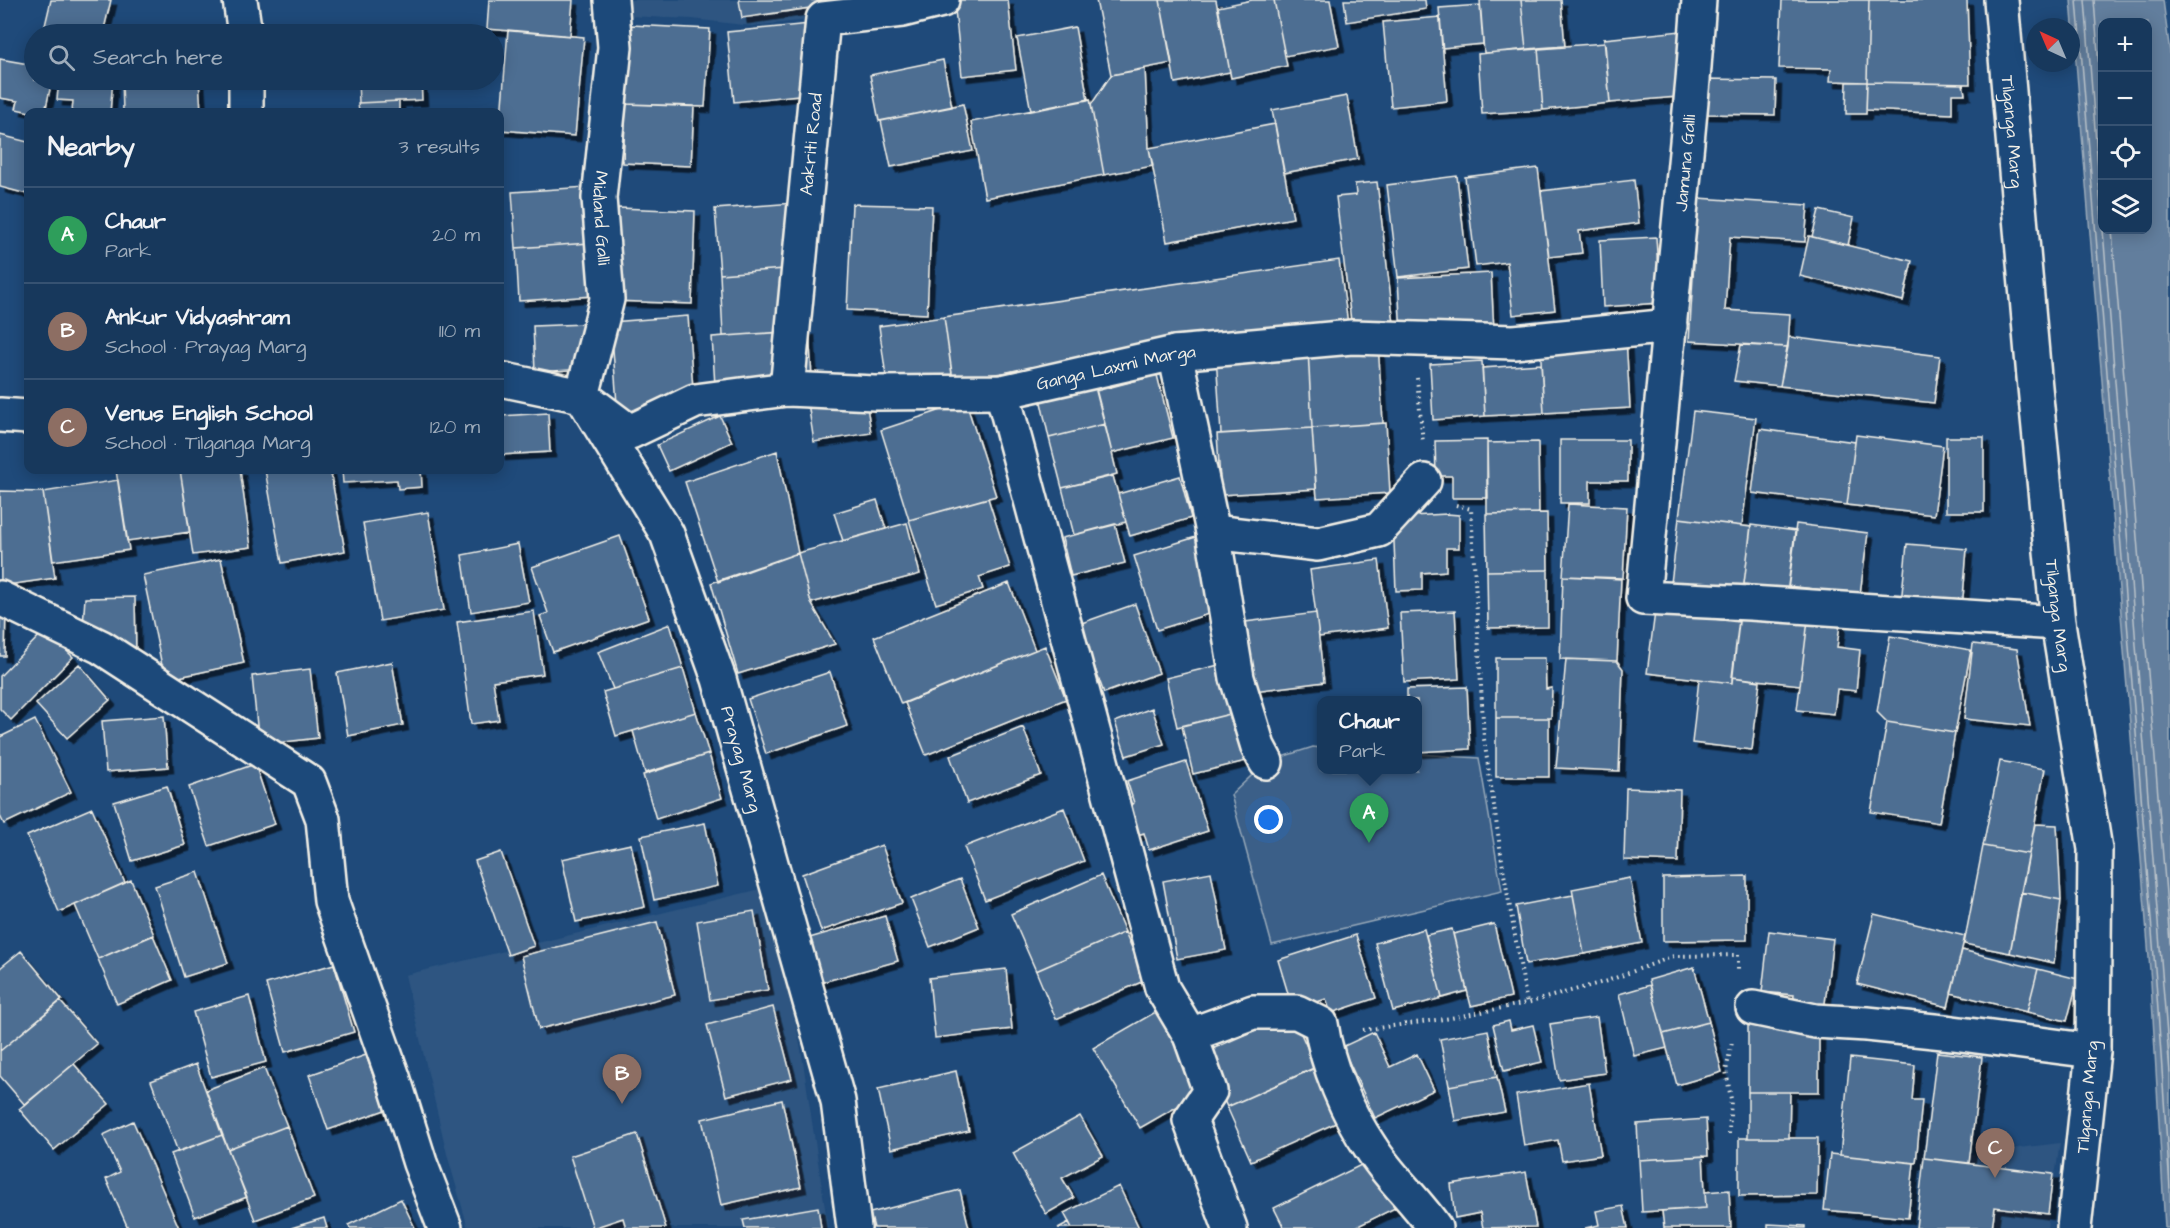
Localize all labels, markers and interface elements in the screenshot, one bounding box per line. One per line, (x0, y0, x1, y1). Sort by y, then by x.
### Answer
north arrow (2026, 18, 2080, 72)
map controls (2098, 18, 2152, 234)
button: + (2098, 18, 2152, 72)
search box (24, 24, 504, 90)
icon: search (45, 41, 78, 74)
text: Search here (93, 42, 223, 73)
button: − (2098, 72, 2152, 126)
street label: Tilganga Marg (1995, 74, 2029, 189)
street label: Aakriti Road (794, 92, 829, 197)
street label: Jamuna Galli (1669, 113, 1702, 213)
button: locate (2098, 126, 2152, 180)
text: Nearby (48, 129, 135, 165)
text: 3 results (398, 133, 480, 161)
street label: Midland Galli (586, 170, 616, 266)
button: layers (2098, 180, 2152, 234)
text: Chaur (105, 206, 166, 237)
text: A (61, 221, 74, 249)
text: 20 m (432, 221, 480, 249)
text: Park (105, 237, 151, 265)
text: Ankur Vidyashram (105, 302, 290, 333)
text: B (60, 317, 75, 345)
text: 110 m (439, 317, 480, 345)
text: School · Prayag Marg (105, 333, 306, 361)
street label: Ganga Laxmi Marga (1034, 339, 1197, 397)
text: Venus English School (105, 398, 313, 429)
text: C (60, 413, 75, 441)
text: 120 m (430, 413, 480, 441)
text: School · Tilganga Marg (105, 429, 311, 457)
street label: Tilganga Marg (2039, 558, 2078, 674)
popup (1317, 696, 1422, 774)
street label: Prayag Marg (714, 703, 768, 815)
text: Chaur (1339, 706, 1400, 737)
text: Park (1339, 737, 1385, 765)
pin: A (1350, 794, 1388, 843)
your location (1254, 805, 1283, 834)
street label: Tilganga Marg (2070, 1040, 2106, 1155)
pin: B (602, 1054, 642, 1104)
pin: C (1976, 1128, 2014, 1178)

